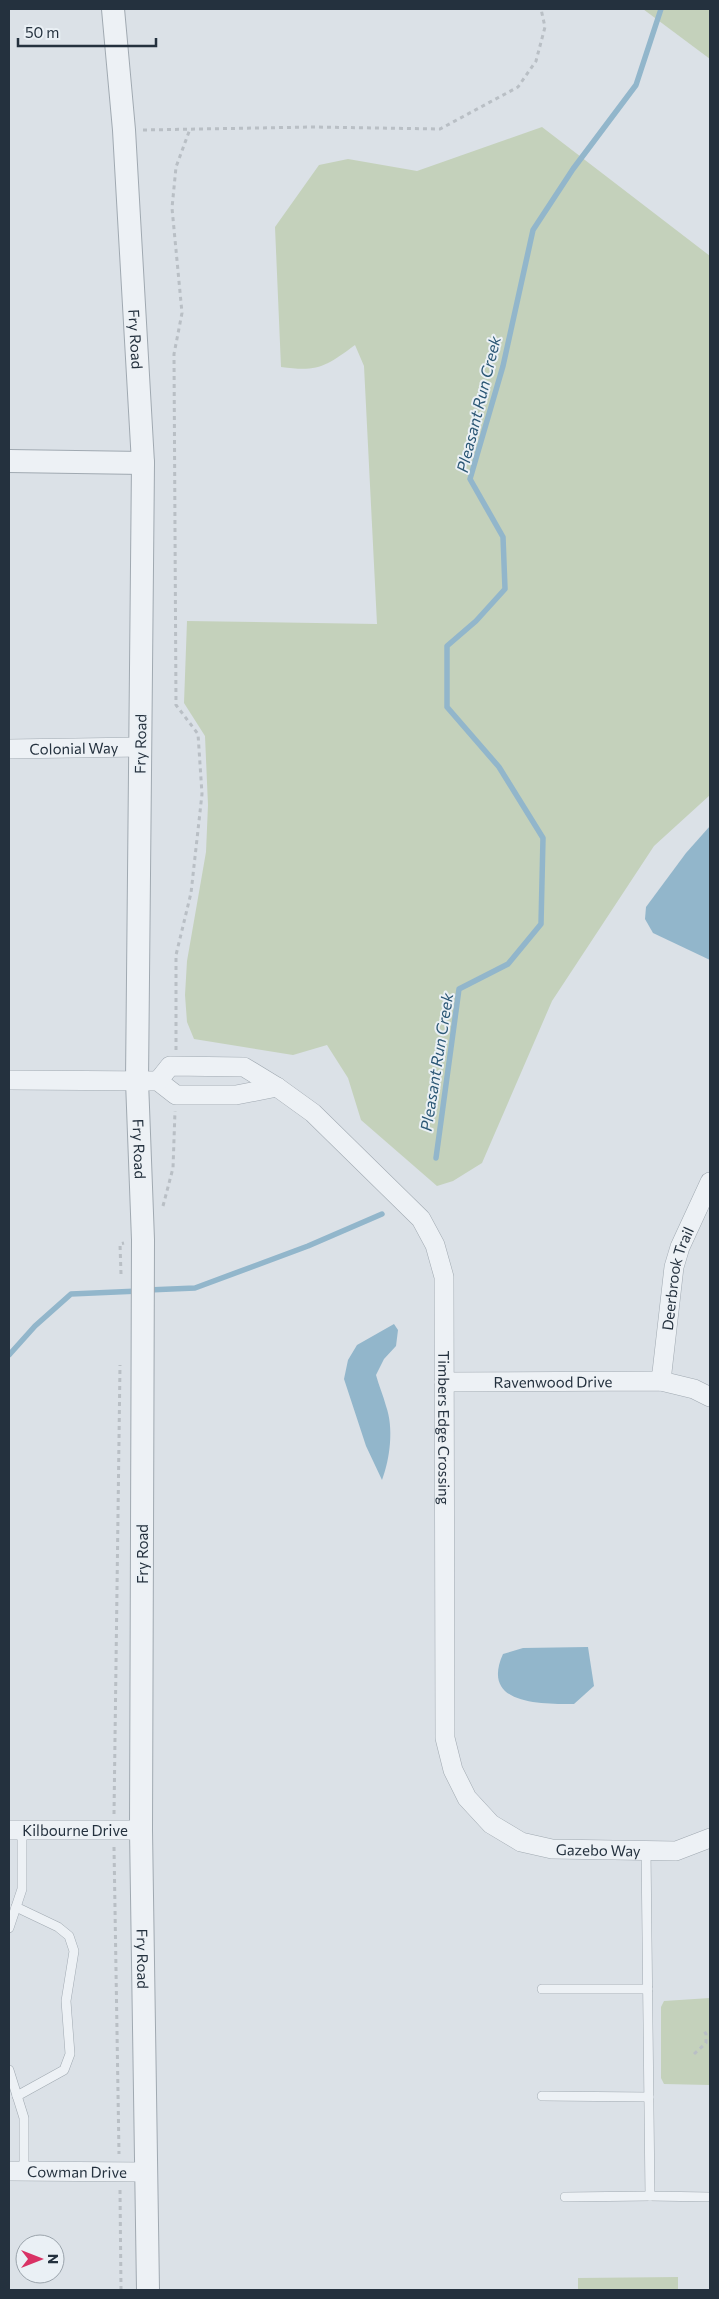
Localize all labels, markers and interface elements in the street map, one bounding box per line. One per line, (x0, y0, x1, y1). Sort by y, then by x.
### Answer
scale bar (18, 15, 155, 47)
text: 50 m (25, 23, 59, 41)
street label: Fry Road (125, 309, 147, 370)
water label: Pleasant Run Creek (452, 334, 504, 474)
street label: Fry Road (130, 714, 150, 774)
street label: Colonial Way (29, 738, 119, 758)
water label: Pleasant Run Creek (416, 991, 456, 1133)
street label: Fry Road (129, 1119, 150, 1179)
street label: Deerbrook Trail (658, 1224, 697, 1331)
street label: Timbers Edge Crossing (435, 1351, 453, 1505)
street label: Ravenwood Drive (493, 1372, 613, 1391)
street label: Fry Road (133, 1524, 151, 1584)
street label: Kilbourne Drive (22, 1821, 128, 1839)
street label: Gazebo Way (556, 1840, 641, 1859)
street label: Fry Road (134, 1929, 152, 1989)
street label: Cowman Drive (27, 2162, 127, 2181)
north arrow (15, 2234, 65, 2284)
text: N (45, 2254, 62, 2264)

